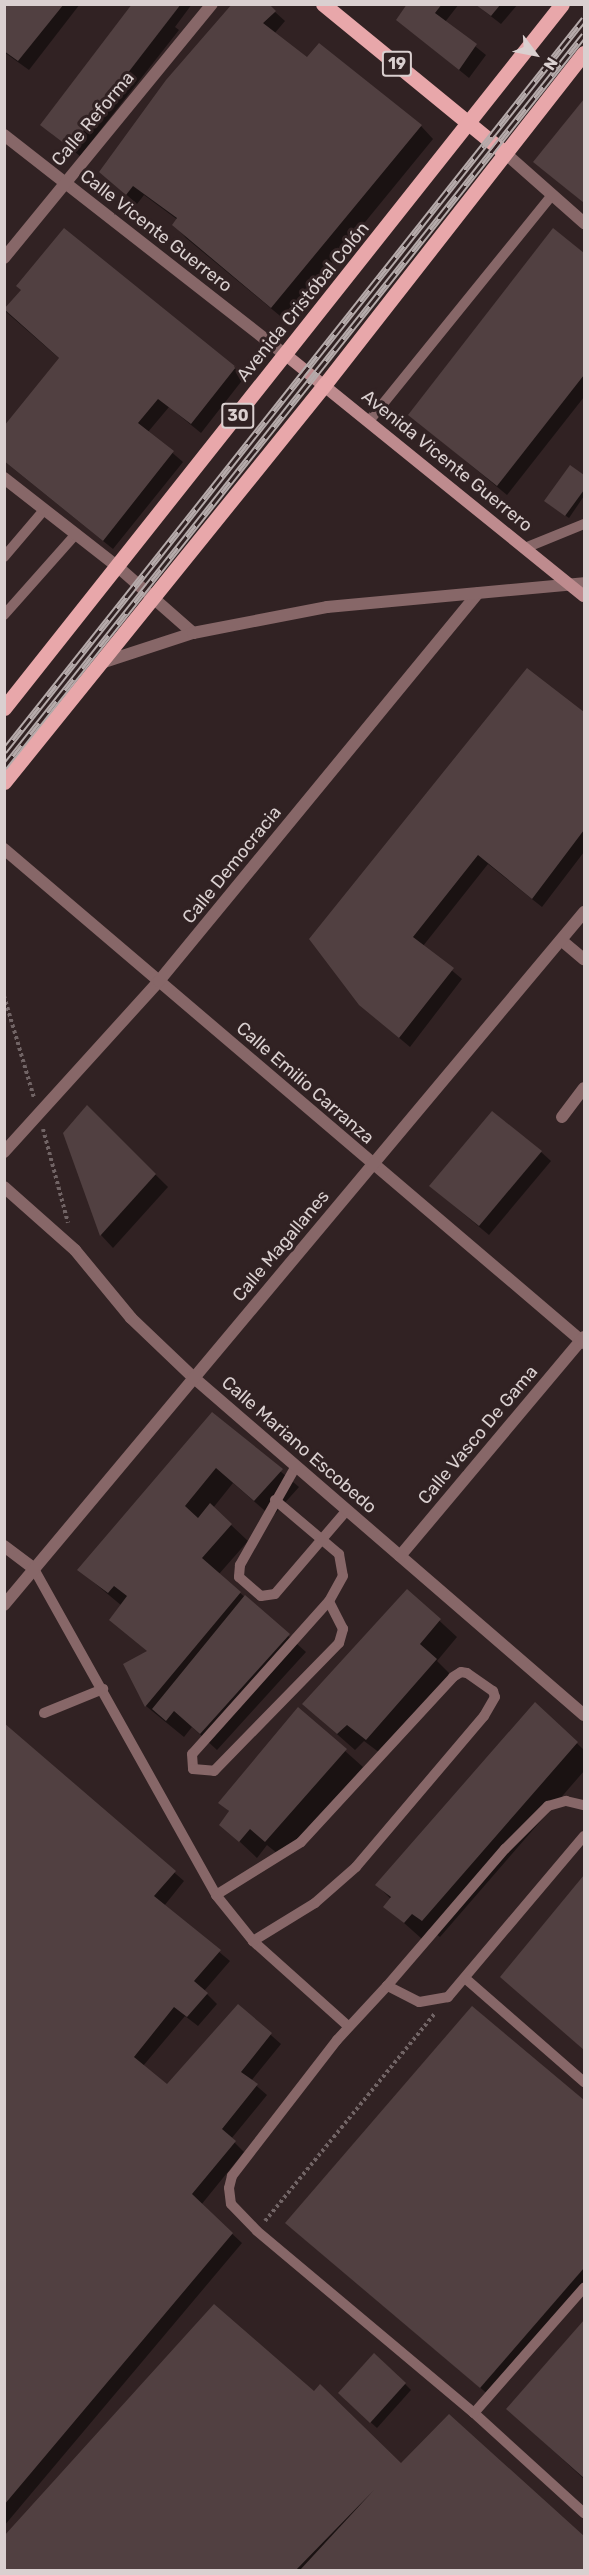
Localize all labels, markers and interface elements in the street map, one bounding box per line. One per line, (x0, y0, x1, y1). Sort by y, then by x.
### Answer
north arrow (505, 24, 565, 84)
road number: 19 (380, 51, 414, 77)
text: N (540, 54, 562, 74)
street label: Calle Reforma (47, 67, 139, 171)
street label: Calle Vicente Guerrero (76, 165, 236, 297)
street label: Avenida Cristóbal Colón (232, 218, 374, 386)
street label: Avenida Vicente Guerrero (357, 385, 537, 537)
road number: 30 (220, 403, 256, 429)
street label: Calle Democracia (178, 802, 286, 928)
street label: Calle Emilio Carranza (232, 1017, 378, 1149)
street label: Calle Magallanes (228, 1186, 334, 1306)
street label: Calle Vasco De Gama (414, 1361, 542, 1509)
street label: Calle Mariano Escobedo (217, 1372, 381, 1518)

